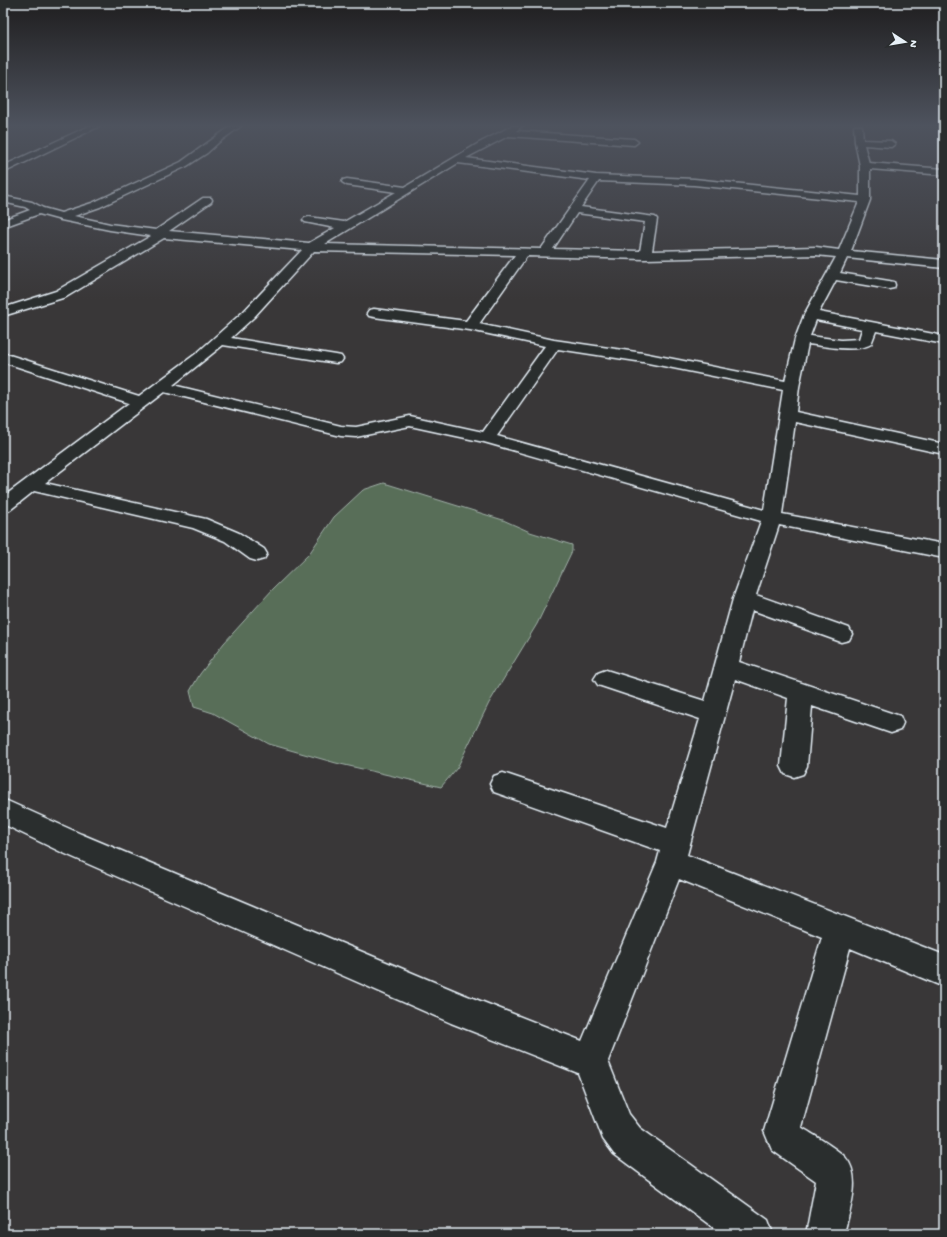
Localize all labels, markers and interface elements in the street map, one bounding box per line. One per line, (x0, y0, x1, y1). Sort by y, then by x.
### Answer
north arrow (885, 22, 925, 62)
text: N (906, 39, 919, 48)

